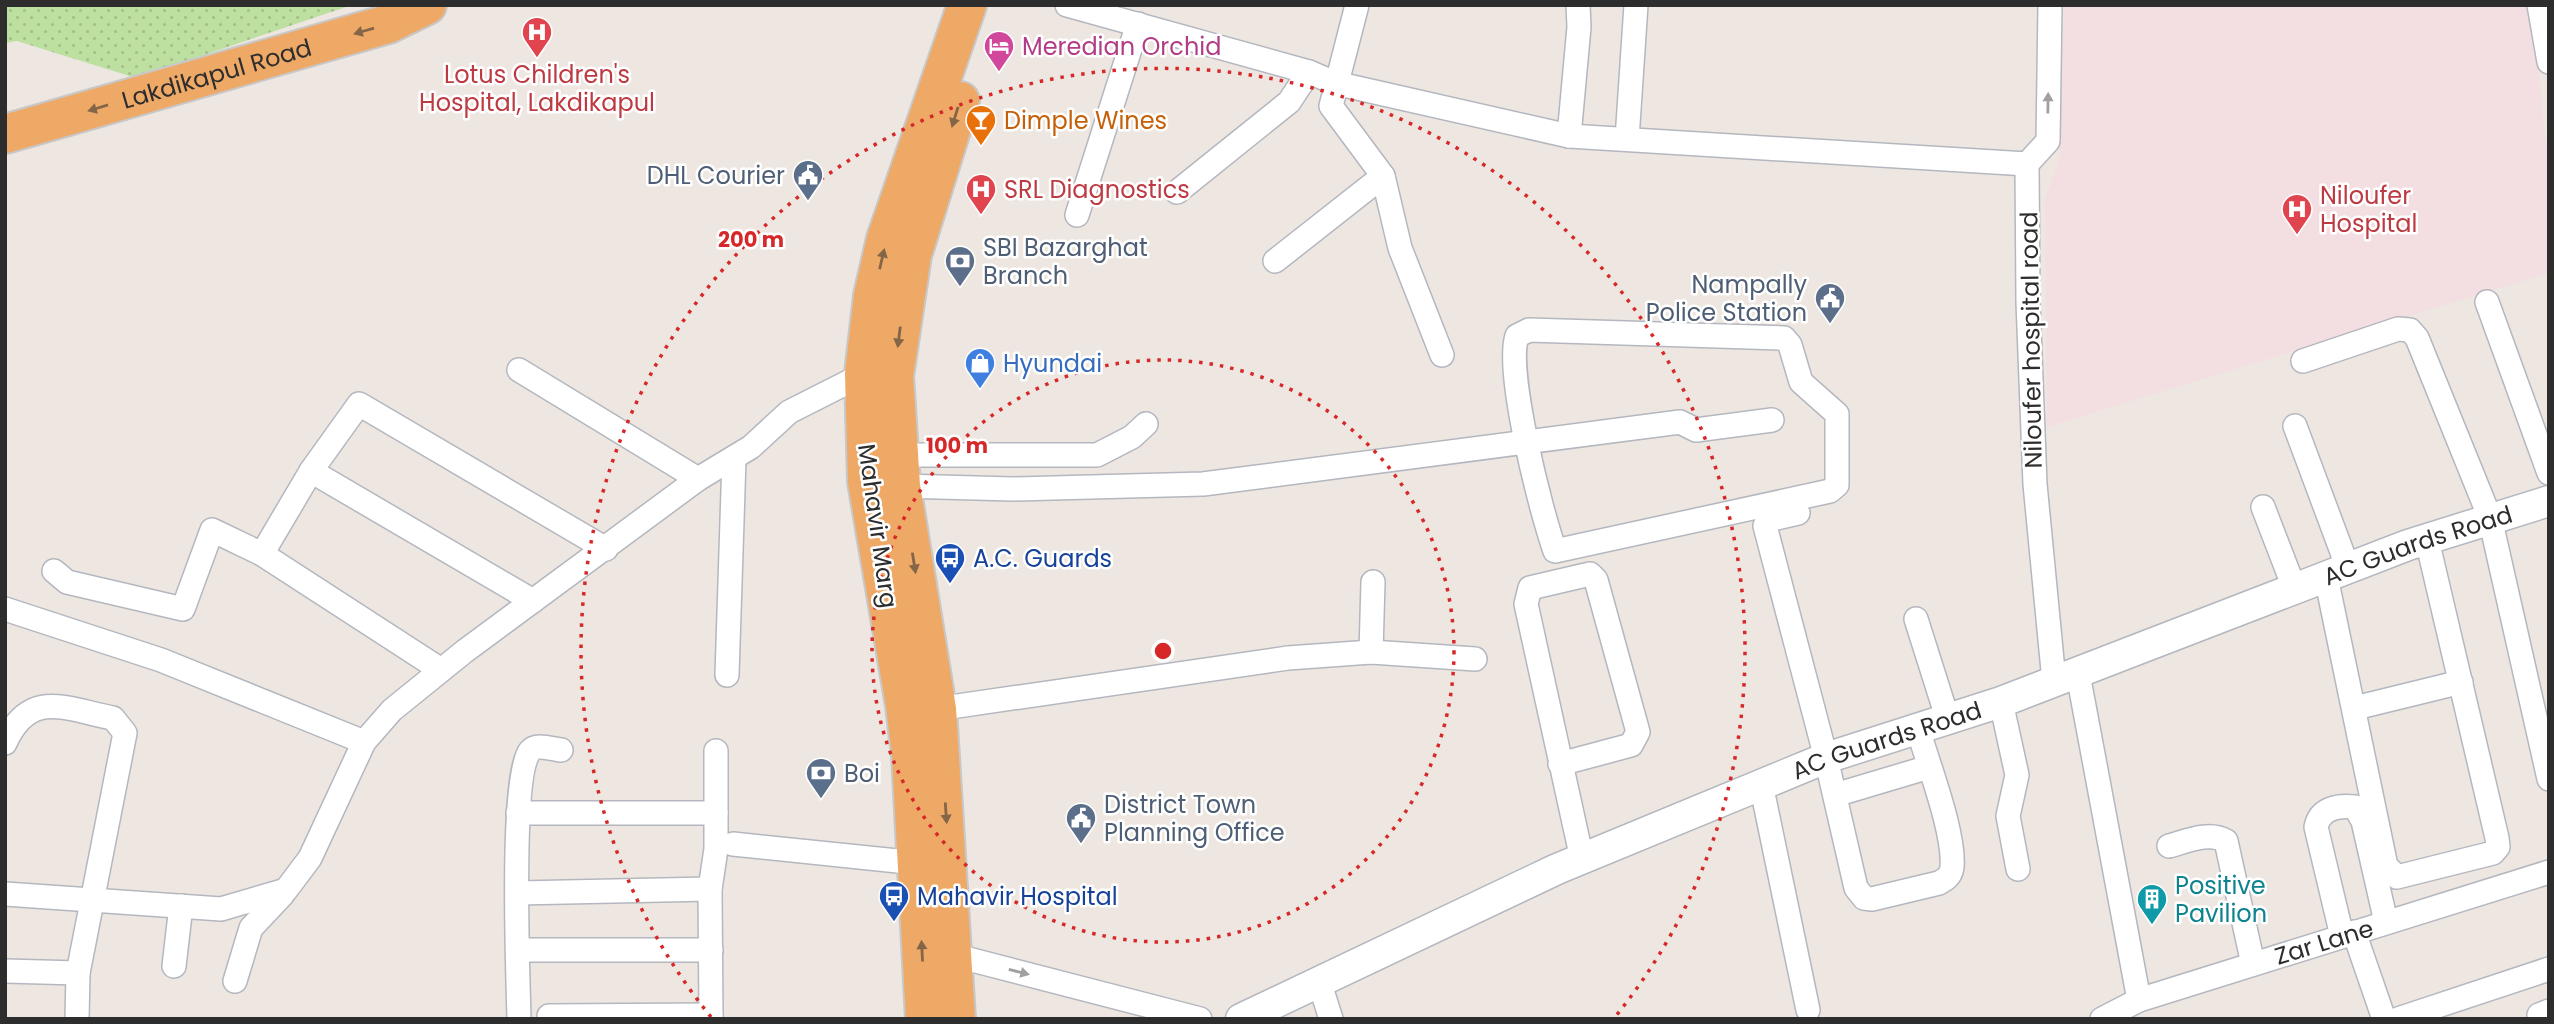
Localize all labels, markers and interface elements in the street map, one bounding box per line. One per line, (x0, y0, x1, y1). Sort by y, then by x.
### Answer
hospital icon: Lotus Children's Hospital, Lakdikapul (520, 15, 554, 59)
one-way arrow (353, 26, 375, 37)
hotel icon: Meredian Orchid (982, 29, 1016, 73)
street label: Lakdikapul Road (118, 30, 315, 116)
place label: Meredian Orchid (1022, 30, 1221, 63)
place label: Lotus Children's Hospital, Lakdikapul (419, 58, 655, 119)
one-way arrow (2042, 92, 2054, 114)
one-way arrow (88, 103, 109, 113)
bar icon: Dimple Wines (964, 103, 998, 147)
place label: Dimple Wines (1004, 104, 1167, 137)
one-way arrow (949, 107, 960, 128)
public building icon: DHL Courier (791, 158, 825, 202)
place label: DHL Courier (647, 159, 785, 192)
hospital icon: SRL Diagnostics (964, 172, 998, 216)
place label: SRL Diagnostics (1004, 173, 1190, 206)
place label: Niloufer Hospital (2320, 179, 2418, 240)
hospital icon: Niloufer Hospital (2280, 192, 2314, 236)
street label: Niloufer hospital road (2012, 211, 2050, 469)
text: 200 m (718, 225, 784, 254)
place label: SBI Bazarghat Branch (983, 231, 1148, 292)
bank icon: SBI Bazarghat Branch (943, 244, 977, 288)
one-way arrow (876, 248, 887, 270)
place label: Nampally Police Station (1646, 268, 1807, 329)
public building icon: Nampally Police Station (1813, 281, 1847, 325)
one-way arrow (893, 326, 904, 348)
shop icon: Hyundai (963, 346, 997, 390)
place label: Hyundai (1003, 347, 1102, 380)
text: 100 m (926, 431, 988, 460)
street label: Mahavir Marg (850, 442, 906, 610)
street label: AC Guards Road (2318, 497, 2516, 593)
bus stop icon: A.C. Guards (933, 541, 967, 585)
place label: A.C. Guards (973, 542, 1112, 575)
one-way arrow (909, 552, 920, 574)
centre of rings (1151, 639, 1175, 663)
street label: AC Guards Road (1787, 693, 1986, 787)
bank icon: Boi (804, 756, 838, 800)
place label: Boi (844, 757, 880, 790)
place label: District Town Planning Office (1104, 788, 1285, 849)
public building icon: District Town Planning Office (1064, 801, 1098, 845)
one-way arrow (941, 802, 952, 824)
place label: Positive Pavilion (2175, 869, 2267, 930)
bus stop icon: Mahavir Hospital (877, 879, 911, 923)
place label: Mahavir Hospital (917, 880, 1118, 913)
building icon: Positive Pavilion (2135, 882, 2169, 926)
street label: Zar Lane (2271, 911, 2377, 973)
one-way arrow (916, 939, 927, 961)
one-way arrow (1008, 967, 1030, 978)

